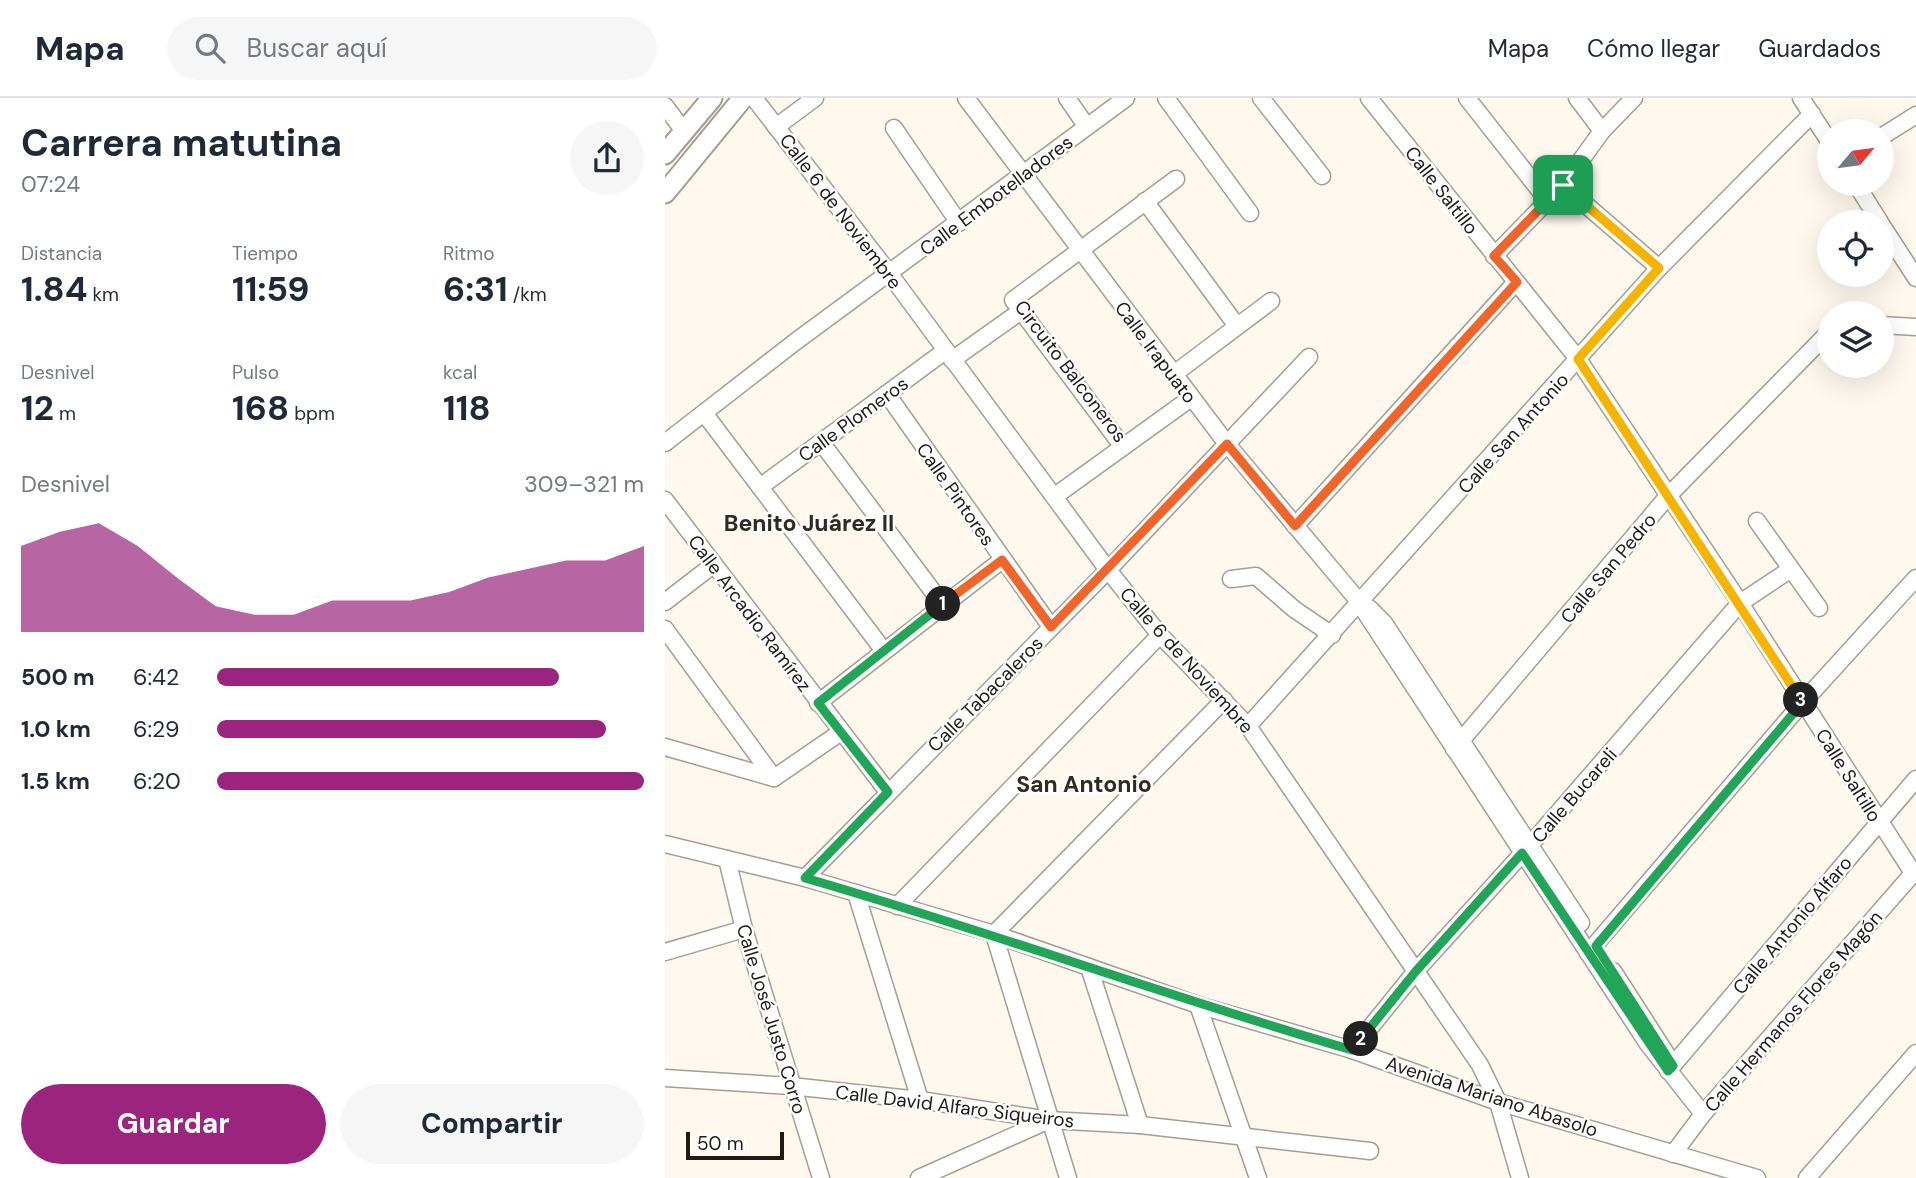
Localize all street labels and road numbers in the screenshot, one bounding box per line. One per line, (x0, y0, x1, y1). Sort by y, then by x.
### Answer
street label: Calle 6 de Noviembre (774, 128, 907, 294)
street label: Calle Embotelladores (915, 130, 1078, 261)
street label: Calle Saltillo (1399, 141, 1484, 240)
street label: Circuito Balconeros (1009, 295, 1132, 448)
street label: Calle Irapuato (1109, 296, 1202, 408)
street label: Calle San Antonio (1452, 368, 1574, 499)
street label: Calle Plomeros (793, 371, 913, 468)
street label: Calle Pintores (911, 438, 1000, 551)
street label: Calle San Pedro (1555, 508, 1662, 629)
street label: Calle Arcadio Ramírez (682, 530, 817, 697)
street label: Calle 6 de Noviembre (1114, 582, 1259, 739)
street label: Calle Tabacaleros (922, 631, 1049, 758)
street label: Calle Saltillo (1810, 724, 1887, 827)
street label: Calle Bucareli (1526, 743, 1623, 848)
street label: Calle Antonio Alfaro (1727, 851, 1858, 1000)
street label: Calle Hermanos Flores Magón (1699, 905, 1888, 1117)
street label: Calle José Justo Corro (731, 921, 812, 1117)
street label: Avenida Mariano Abasolo (1383, 1050, 1601, 1143)
street label: Calle David Alfaro Siqueiros (834, 1079, 1076, 1134)

